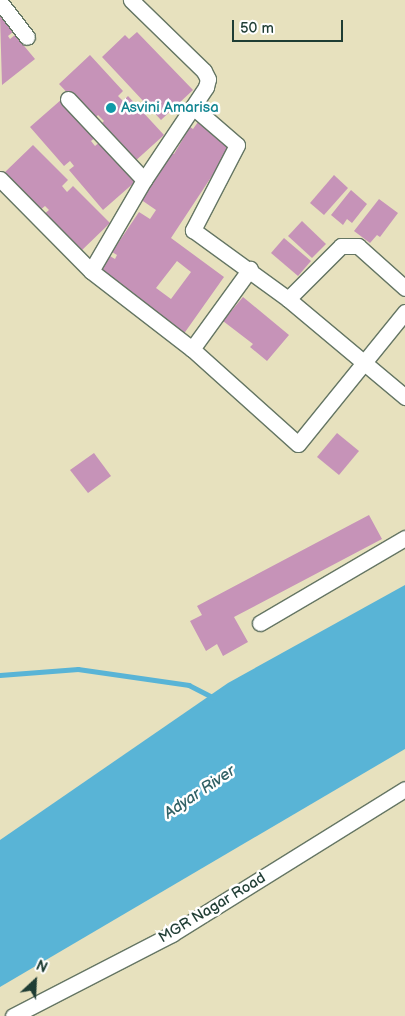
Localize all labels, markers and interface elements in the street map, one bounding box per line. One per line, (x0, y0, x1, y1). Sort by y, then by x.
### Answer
scale bar (235, 10, 346, 42)
text: 50 m (240, 19, 274, 38)
place label: Asvini Amarisa (121, 99, 219, 117)
marker: Asvini Amarisa (105, 102, 117, 114)
water label: Adyar River (161, 762, 239, 824)
street label: MGR Nagar Road (155, 869, 269, 947)
north arrow (10, 956, 60, 1006)
text: N (33, 957, 50, 977)

